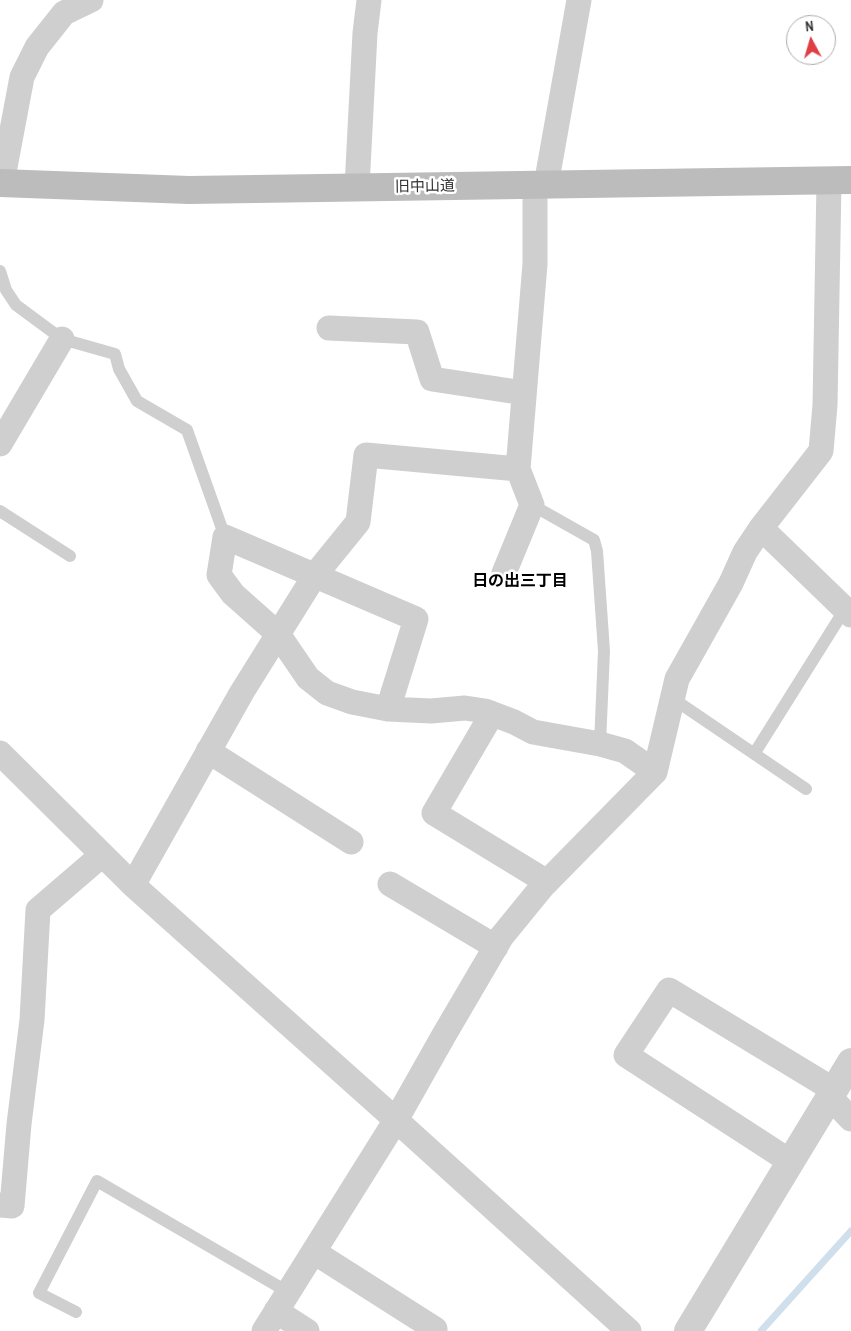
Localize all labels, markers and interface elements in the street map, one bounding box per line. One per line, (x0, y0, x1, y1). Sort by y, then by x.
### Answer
north arrow (786, 15, 836, 65)
text: N (804, 17, 815, 35)
street label: 旧中山道 (395, 177, 455, 197)
district label: 日の出三丁目 (472, 572, 568, 592)

